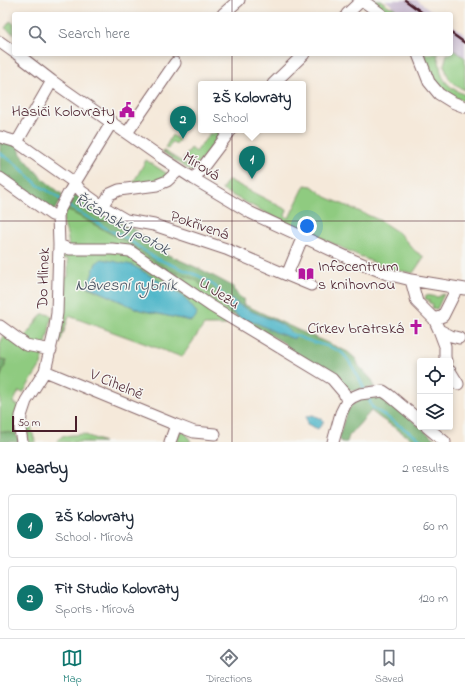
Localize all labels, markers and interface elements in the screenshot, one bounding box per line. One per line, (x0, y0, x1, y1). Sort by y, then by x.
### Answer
search box (12, 12, 453, 56)
icon: search (26, 23, 48, 45)
text: Search here (58, 23, 130, 45)
popup (198, 81, 306, 133)
text: ZŠ Kolovraty (213, 87, 291, 109)
place label: Hasiči Kolovraty (11, 100, 115, 124)
public building icon: Hasiči Kolovraty (118, 101, 136, 119)
pin: 2 (170, 106, 196, 139)
text: School (213, 109, 248, 128)
street label: Mírová (178, 146, 224, 188)
pin: 1 (239, 146, 265, 179)
water label: Říčanský potok (69, 187, 176, 264)
street label: Pokřivená (167, 205, 232, 247)
your location (297, 216, 317, 236)
street label: Do Hlinek (31, 246, 57, 310)
place label: Infocentrum s knihovnou (318, 255, 398, 297)
library icon: Infocentrum s knihovnou (297, 265, 315, 283)
street label: U Jezu (194, 271, 244, 316)
water label: Návesní rybník (75, 273, 178, 299)
place label: Církev bratrská (307, 317, 404, 341)
church icon: Církev bratrská (407, 318, 425, 336)
map controls (417, 358, 453, 430)
button: locate (417, 358, 453, 394)
street label: V Cihelně (85, 363, 147, 407)
button: layers (417, 394, 453, 430)
scale bar (12, 414, 77, 433)
text: 50 m (18, 415, 40, 431)
text: Nearby (16, 456, 68, 481)
text: 2 results (402, 459, 449, 478)
text: ZŠ Kolovraty (55, 506, 134, 528)
text: 1 (28, 517, 32, 536)
text: 60 m (423, 517, 448, 536)
text: School · Mírová (55, 528, 133, 547)
text: Fit Studio Kolovraty (55, 578, 179, 600)
text: 2 (27, 589, 33, 608)
text: 120 m (418, 589, 448, 608)
text: Sports · Mírová (55, 600, 134, 619)
tab: Map (61, 647, 83, 687)
tab: Directions (206, 647, 252, 687)
tab: Saved (375, 647, 404, 687)

